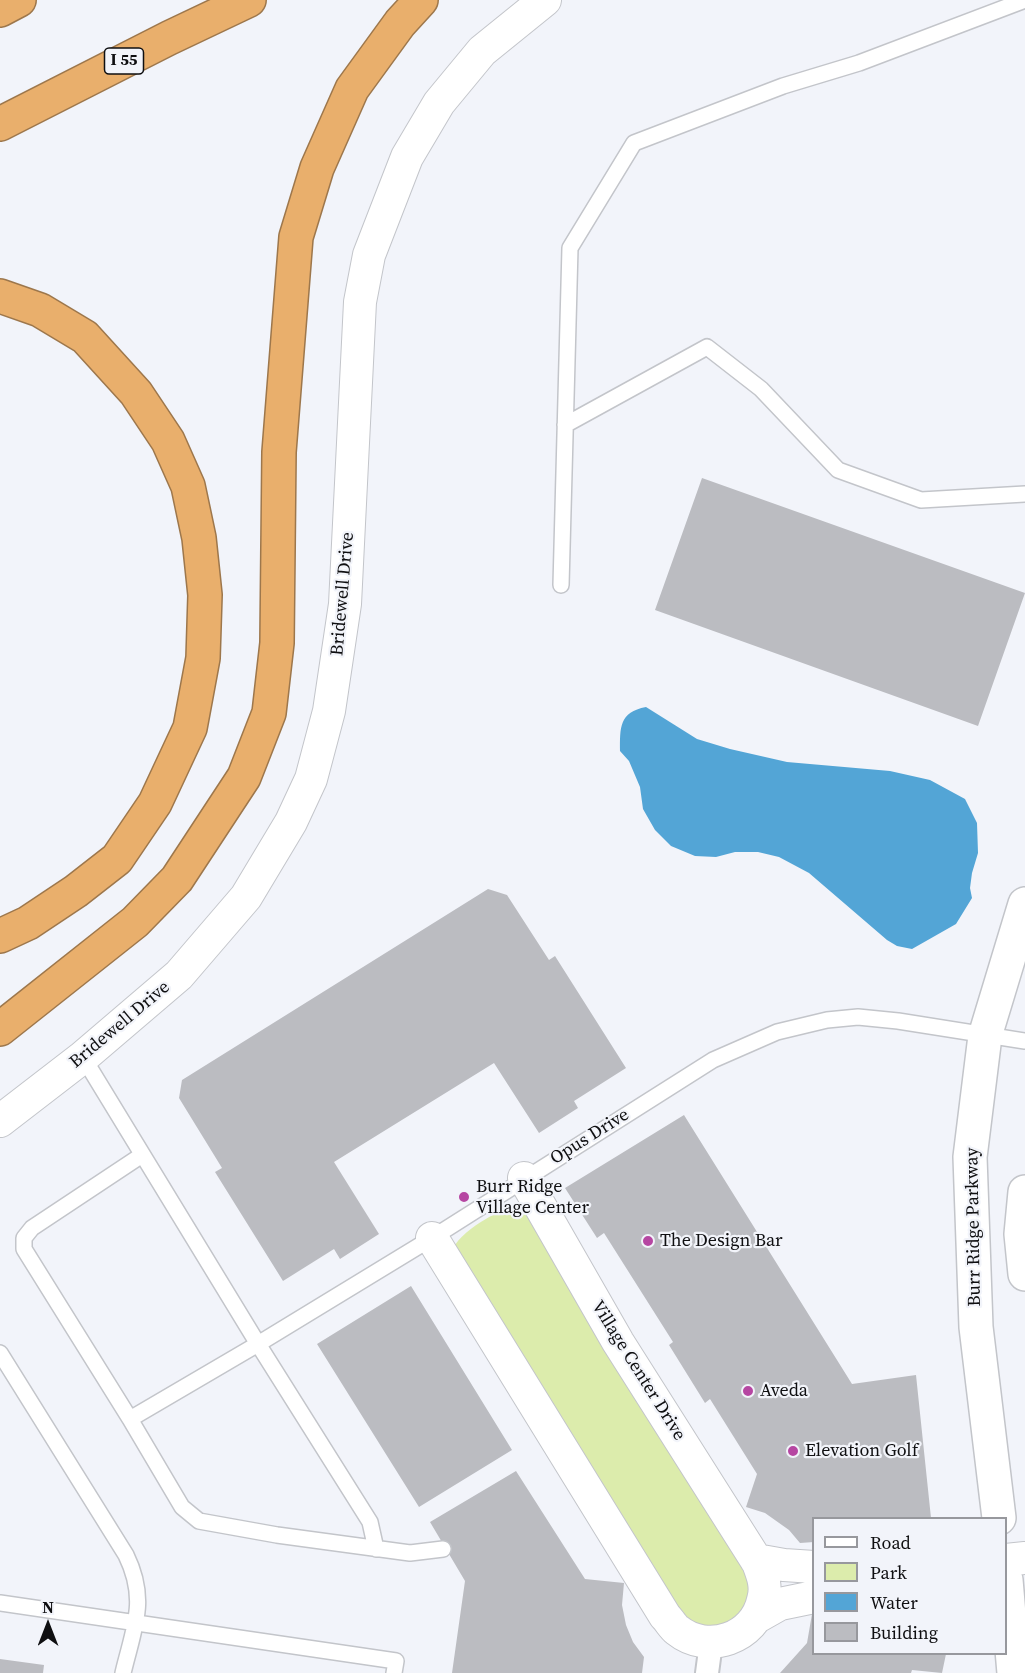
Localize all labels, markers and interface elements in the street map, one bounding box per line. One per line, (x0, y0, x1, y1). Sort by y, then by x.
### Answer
road number: I 55 (104, 48, 144, 74)
street label: Bridewell Drive (327, 531, 359, 657)
street label: Bridewell Drive (65, 977, 175, 1073)
street label: Opus Drive (547, 1104, 633, 1170)
street label: Burr Ridge Parkway (962, 1147, 986, 1307)
place label: Burr Ridge Village Center (476, 1176, 589, 1218)
marker: Burr Ridge Village Center (457, 1190, 471, 1204)
place label: The Design Bar (660, 1230, 783, 1252)
marker: The Design Bar (641, 1234, 655, 1248)
street label: Village Center Drive (586, 1297, 690, 1445)
place label: Aveda (760, 1380, 808, 1402)
marker: Aveda (741, 1384, 755, 1398)
place label: Elevation Golf (805, 1440, 918, 1462)
marker: Elevation Golf (786, 1444, 800, 1458)
legend (812, 1517, 1007, 1655)
text: Road (870, 1530, 911, 1555)
text: Park (870, 1560, 907, 1585)
text: Water (870, 1590, 918, 1615)
north arrow (18, 1595, 78, 1655)
text: N (42, 1596, 54, 1618)
text: Building (870, 1620, 938, 1645)

